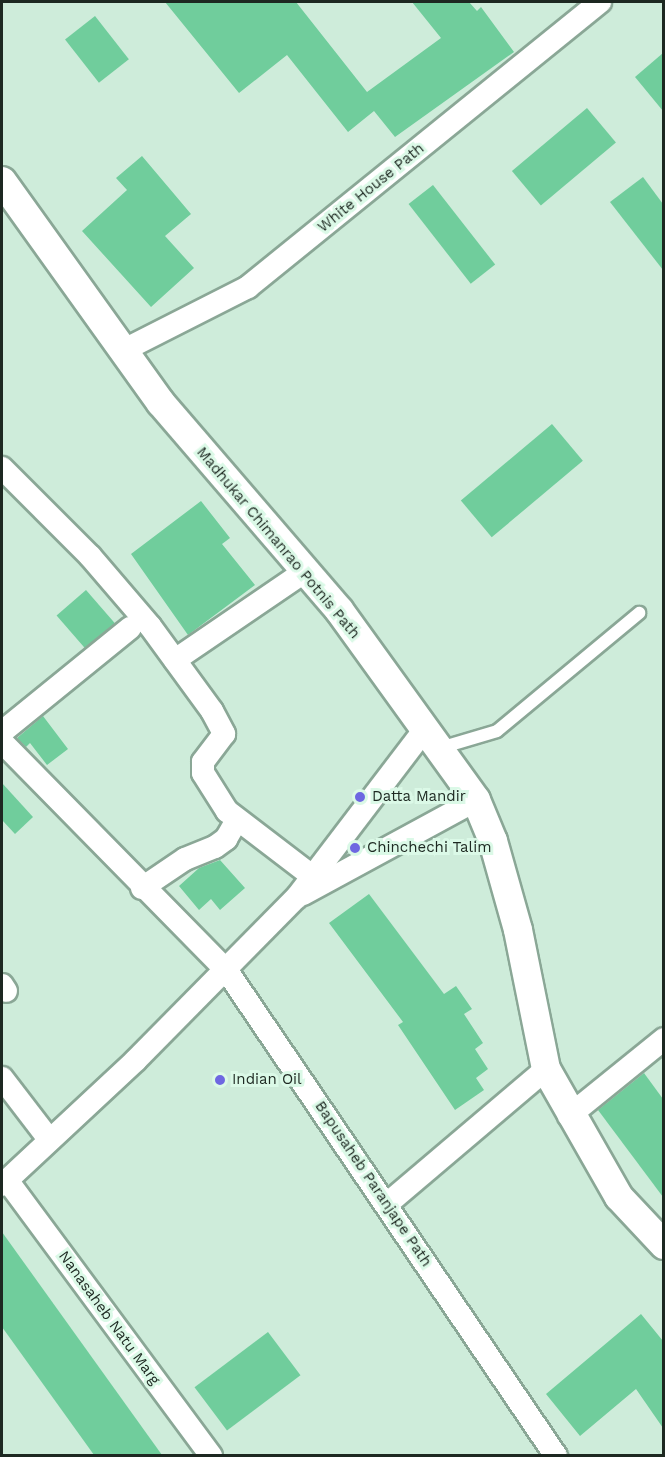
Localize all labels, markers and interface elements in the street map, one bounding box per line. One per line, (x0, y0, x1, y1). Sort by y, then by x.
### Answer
street label: White House Path (314, 140, 428, 236)
street label: Madhukar Chimanrao Potnis Path (192, 443, 364, 643)
place label: Datta Mandir (372, 788, 466, 806)
marker: Datta Mandir (353, 790, 367, 804)
place label: Chinchechi Talim (367, 839, 492, 857)
marker: Chinchechi Talim (348, 841, 362, 855)
place label: Indian Oil (232, 1071, 302, 1089)
marker: Indian Oil (213, 1073, 227, 1087)
street label: Bapusaheb Paranjape Path (311, 1098, 435, 1270)
street label: Nanasaheb Natu Marg (54, 1248, 164, 1388)

